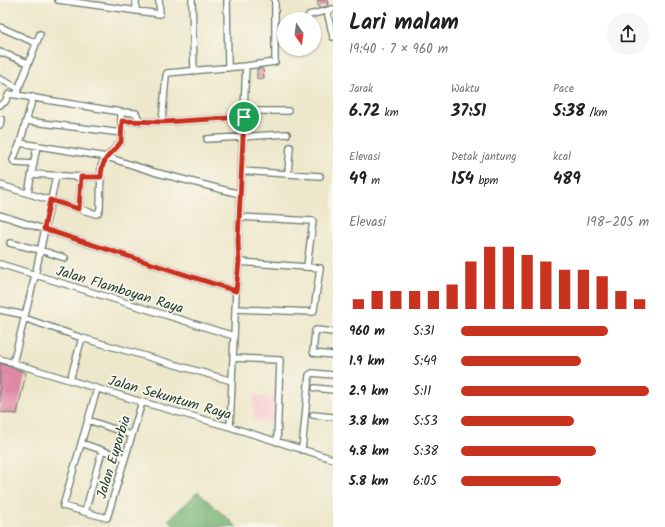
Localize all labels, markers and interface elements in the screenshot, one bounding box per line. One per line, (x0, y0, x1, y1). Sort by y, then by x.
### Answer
text: Lari malam (349, 6, 459, 41)
north arrow (277, 12, 321, 56)
map controls (277, 12, 321, 56)
button: share (607, 13, 649, 55)
text: 19:40 · 7 × 960 m (349, 39, 448, 60)
text: Jarak (349, 80, 373, 98)
text: Waktu (451, 80, 479, 98)
text: Pace (553, 80, 574, 98)
text: 6.72 (349, 98, 380, 125)
text: 37:51 (451, 98, 486, 125)
text: 5:38 (553, 98, 585, 125)
pin (227, 100, 261, 134)
text: km (380, 104, 399, 122)
text: /km (585, 104, 607, 122)
icon: arrive (233, 106, 255, 128)
text: Elevasi (349, 148, 380, 166)
text: Detak jantung (451, 148, 516, 166)
text: kcal (553, 148, 571, 166)
text: 49 (349, 166, 367, 193)
text: 154 (451, 166, 474, 193)
text: 489 (553, 166, 581, 193)
text: m (367, 172, 380, 190)
text: bpm (474, 172, 498, 190)
text: Elevasi (349, 212, 386, 233)
text: 198–205 m (586, 212, 649, 233)
street label: Jalan Flamboyan Raya (53, 260, 186, 320)
text: 960 m (349, 321, 385, 342)
text: 5:31 (413, 321, 435, 342)
text: 1.9 km (349, 351, 385, 372)
text: 5:49 (413, 351, 437, 372)
street label: Jalan Sekuntum Raya (105, 370, 234, 426)
text: 2.9 km (349, 381, 388, 402)
text: 5:11 (413, 381, 431, 402)
text: 3.8 km (349, 411, 389, 432)
text: 5:53 (413, 411, 438, 432)
street label: Jalan Euporbia (91, 413, 137, 502)
text: 4.8 km (349, 441, 389, 462)
text: 5:38 (413, 441, 438, 462)
text: 5.8 km (349, 471, 388, 492)
text: 6:05 (413, 471, 437, 492)

